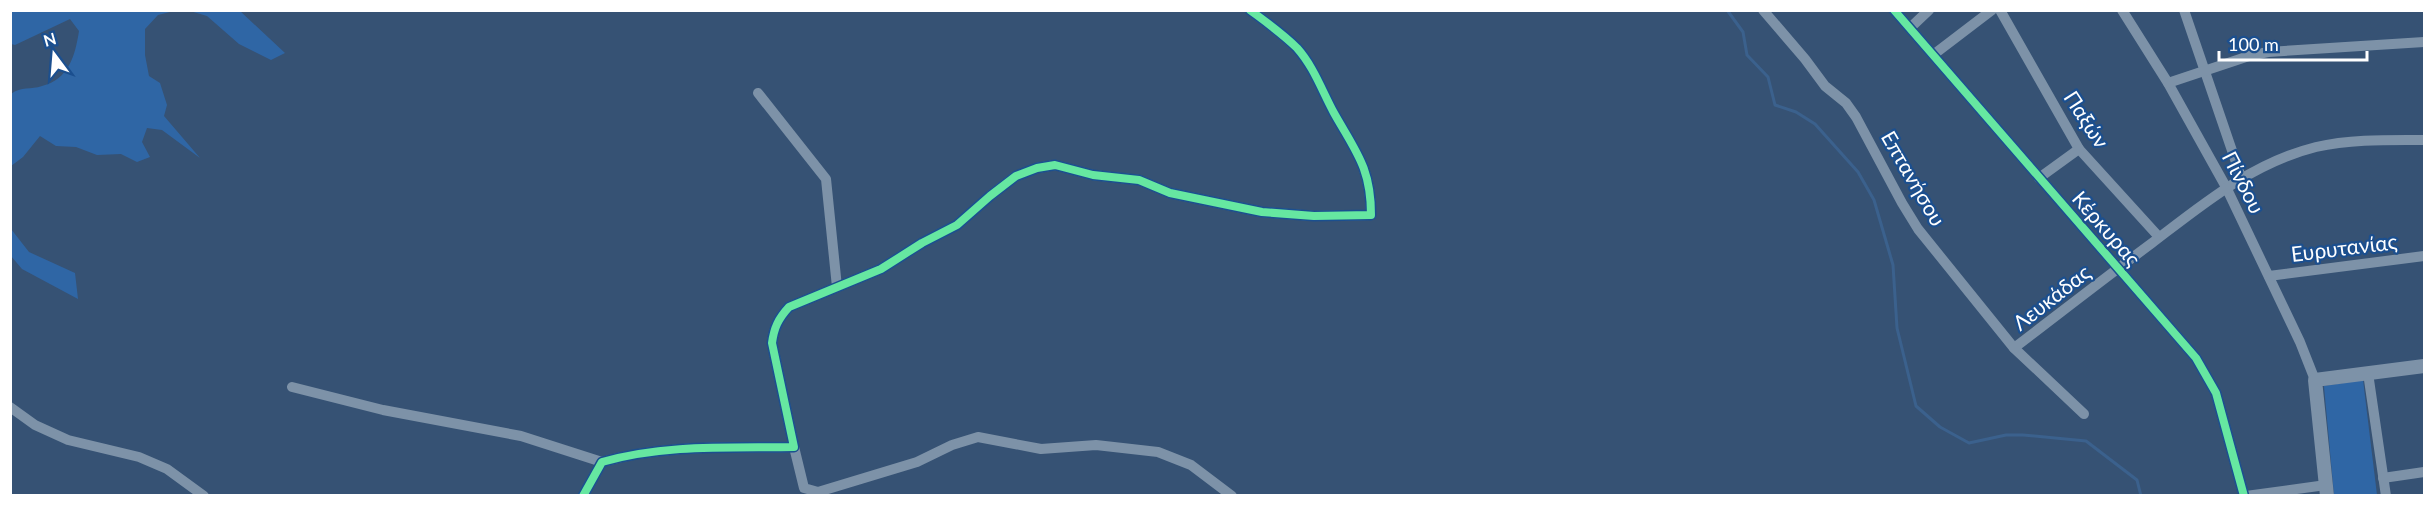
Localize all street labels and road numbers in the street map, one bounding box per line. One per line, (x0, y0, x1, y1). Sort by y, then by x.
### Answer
street label: Παξών (2059, 86, 2115, 152)
street label: Επτανήσου (1877, 126, 1951, 230)
street label: Πίνδου (2218, 147, 2270, 217)
street label: Κέρκυρας (2068, 185, 2146, 271)
street label: Ευρυτανίας (2289, 228, 2399, 266)
street label: Λευκάδας (2007, 259, 2095, 335)

